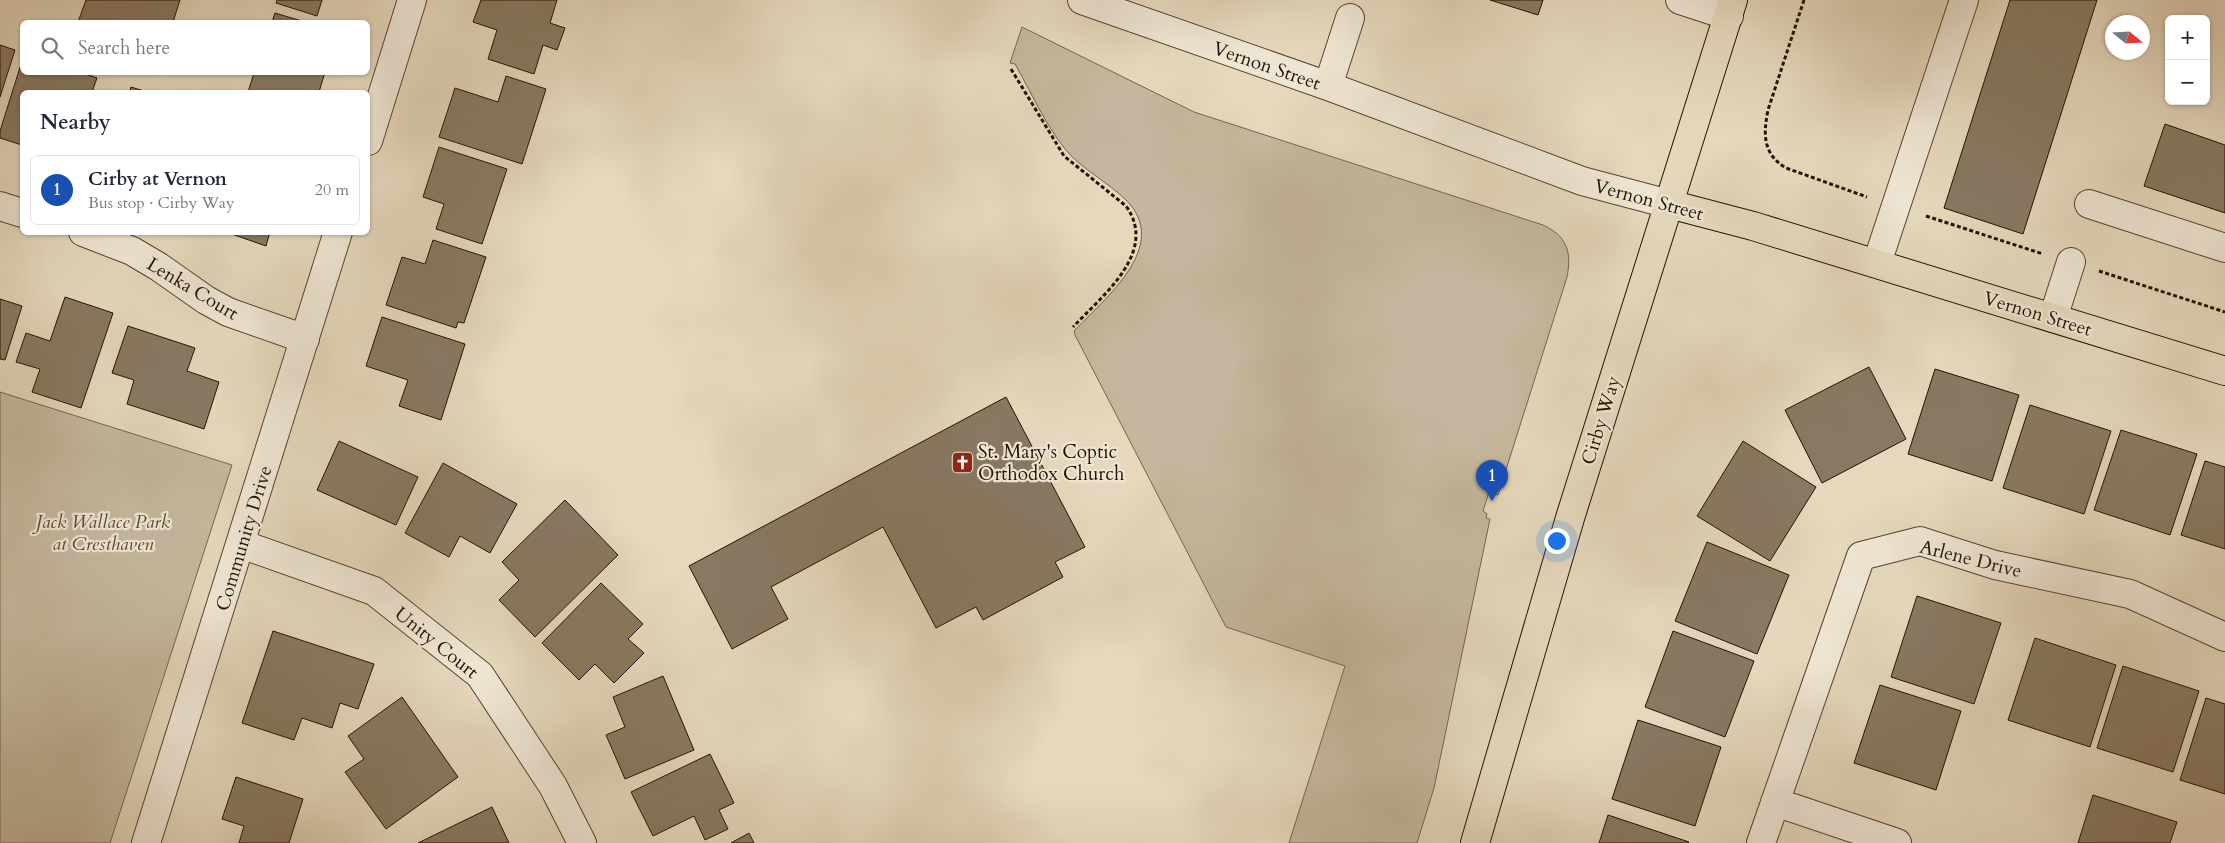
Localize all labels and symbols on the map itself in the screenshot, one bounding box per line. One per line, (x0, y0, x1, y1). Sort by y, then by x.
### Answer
north arrow (2105, 15, 2150, 60)
street label: Vernon Street (1209, 35, 1324, 97)
street label: Vernon Street (1591, 173, 1706, 227)
street label: Lenka Court (142, 251, 243, 326)
street label: Vernon Street (1980, 285, 2095, 343)
street label: Cirby Way (1575, 373, 1627, 468)
place label: St. Mary's Coptic Orthodox Church (978, 439, 1125, 487)
church icon: St. Mary's Coptic Orthodox Church (950, 450, 974, 474)
pin: 1 (1476, 460, 1508, 501)
street label: Community Drive (210, 462, 278, 614)
park label: Jack Wallace Park at Cresthaven (32, 509, 171, 557)
your location (1544, 528, 1570, 554)
street label: Arlene Drive (1917, 534, 2025, 584)
street label: Unity Court (389, 601, 484, 685)

